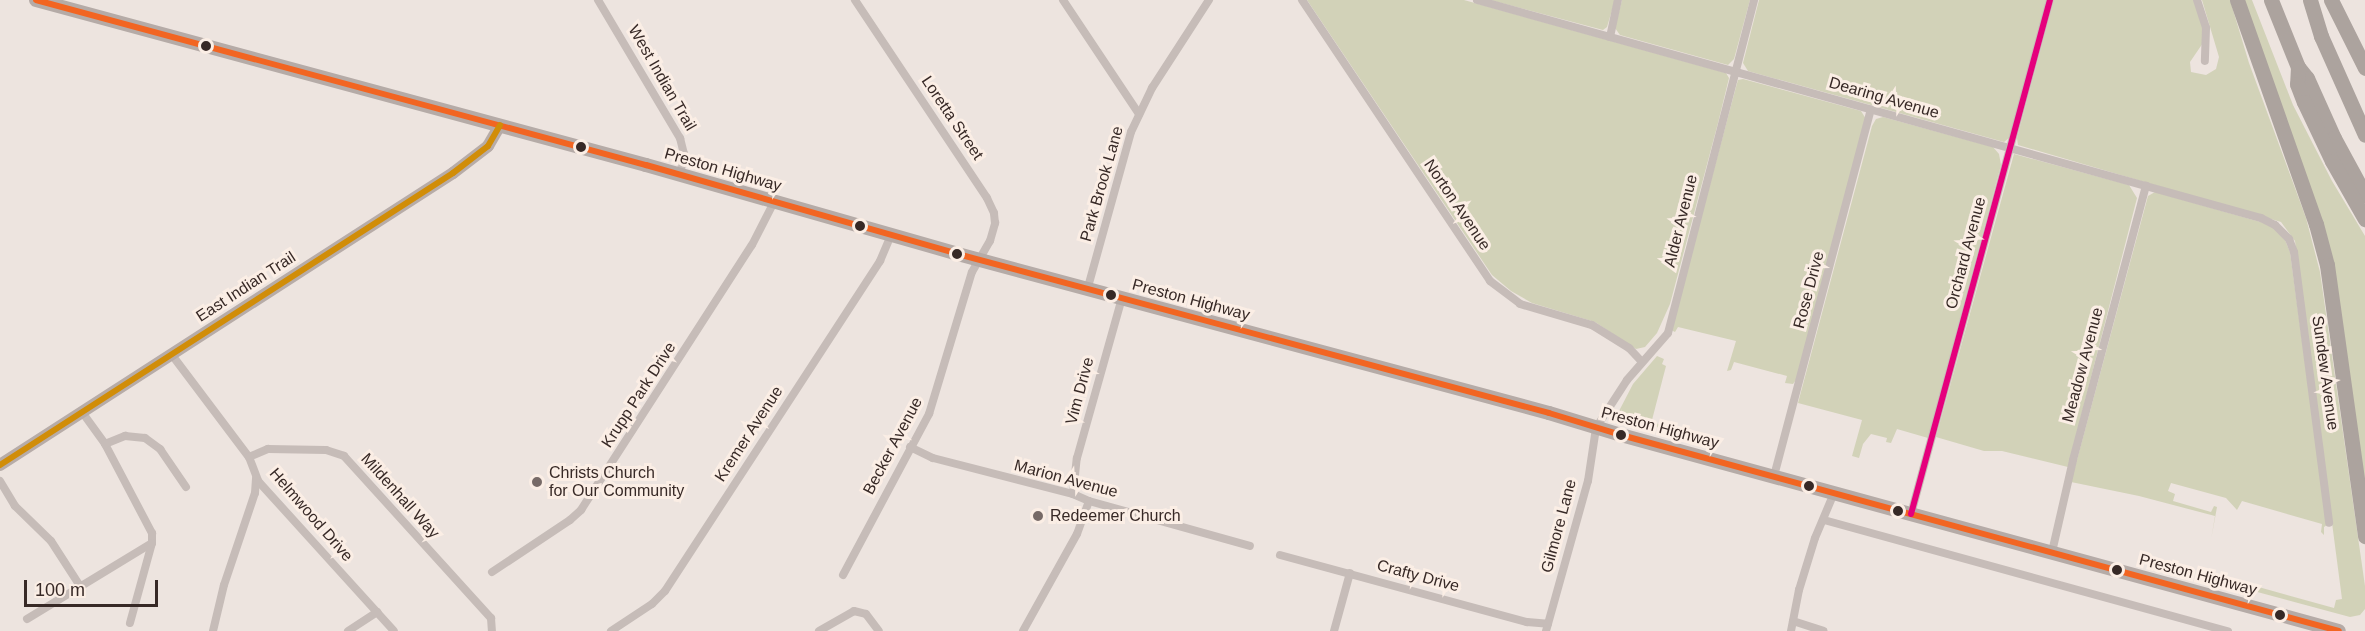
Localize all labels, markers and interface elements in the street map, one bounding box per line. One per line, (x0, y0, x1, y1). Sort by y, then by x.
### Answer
street label: West Indian Trail (624, 22, 700, 134)
unlabelled marker (200, 40, 212, 52)
street label: Loretta Street (917, 72, 987, 164)
street label: Dearing Avenue (1826, 73, 1942, 123)
street label: Park Brook Lane (1076, 124, 1128, 244)
unlabelled marker (575, 141, 587, 153)
street label: Preston Highway (662, 144, 784, 196)
street label: Norton Avenue (1419, 156, 1495, 254)
street label: Alder Avenue (1660, 172, 1702, 270)
street label: Orchard Avenue (1942, 194, 1990, 312)
unlabelled marker (854, 220, 866, 232)
street label: East Indian Trail (193, 248, 299, 326)
unlabelled marker (951, 248, 963, 260)
street label: Rose Drive (1789, 249, 1829, 331)
street label: Preston Highway (1130, 275, 1252, 325)
unlabelled marker (1105, 289, 1117, 301)
street label: Meadow Avenue (2058, 305, 2108, 425)
street label: Sundew Avenue (2307, 314, 2343, 432)
street label: Krupp Park Drive (598, 339, 680, 451)
street label: Vim Drive (1062, 355, 1098, 427)
street label: Kremer Avenue (711, 382, 787, 486)
street label: Becker Avenue (859, 394, 927, 498)
street label: Preston Highway (1599, 403, 1721, 453)
unlabelled marker (1615, 429, 1627, 441)
street label: Mildenhall Way (357, 449, 443, 543)
street label: Marion Avenue (1012, 456, 1120, 502)
place label: Christs Church for Our Community (549, 463, 684, 501)
street label: Helmwood Drive (265, 464, 357, 566)
marker: Christs Church for Our Community (530, 475, 544, 489)
street label: Gilmore Lane (1537, 477, 1581, 575)
unlabelled marker (1803, 480, 1815, 492)
unlabelled marker (1892, 505, 1904, 517)
place label: Redeemer Church (1050, 506, 1181, 526)
marker: Redeemer Church (1031, 509, 1045, 523)
street label: Preston Highway (2137, 550, 2259, 600)
street label: Crafty Drive (1375, 556, 1461, 596)
unlabelled marker (2111, 564, 2123, 576)
scale bar (27, 568, 160, 606)
text: 100 m (35, 580, 85, 600)
unlabelled marker (2274, 609, 2286, 621)

